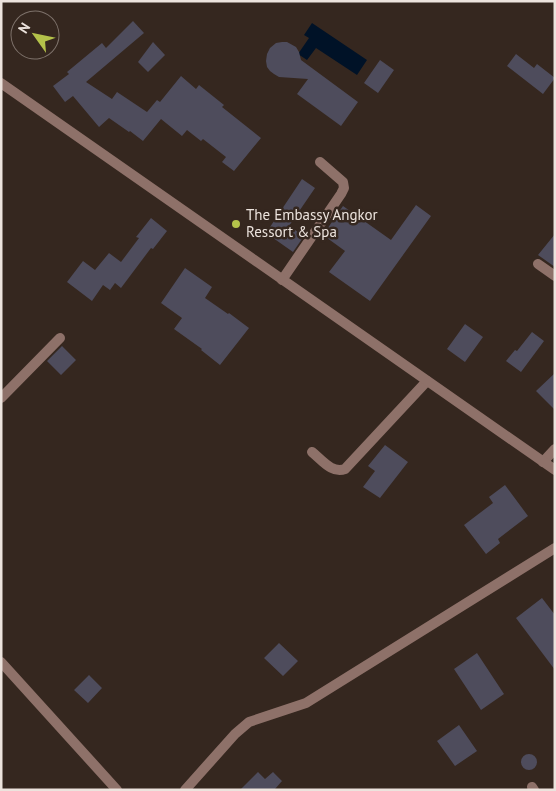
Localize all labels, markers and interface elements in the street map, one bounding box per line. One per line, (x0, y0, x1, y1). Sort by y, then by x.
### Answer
north arrow (10, 10, 60, 60)
text: N (14, 19, 34, 37)
place label: The Embassy Angkor Ressort & Spa (246, 205, 378, 241)
marker: The Embassy Angkor Ressort & Spa (230, 218, 242, 230)

